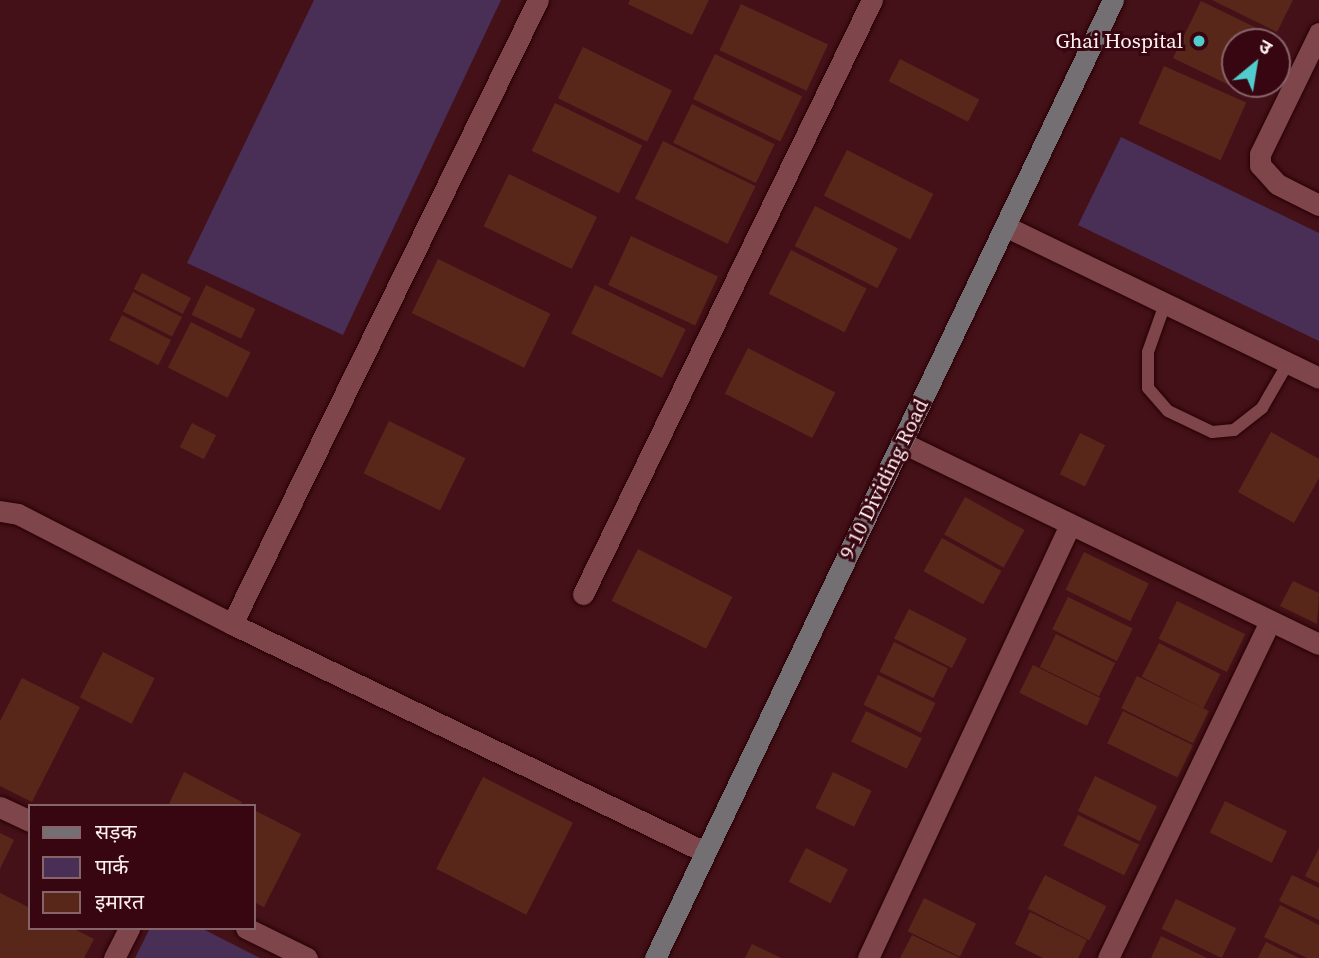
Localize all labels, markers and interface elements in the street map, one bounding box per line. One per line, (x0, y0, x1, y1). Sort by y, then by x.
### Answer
place label: Ghai Hospital (1055, 28, 1183, 54)
north arrow (1221, 28, 1291, 98)
marker: Ghai Hospital (1189, 31, 1209, 51)
text: उ (1254, 33, 1277, 61)
street label: 9-10 Dividing Road (834, 395, 934, 563)
legend (28, 804, 256, 930)
text: सड़क (95, 817, 137, 846)
text: पार्क (95, 852, 129, 881)
text: इमारत (95, 887, 144, 916)

